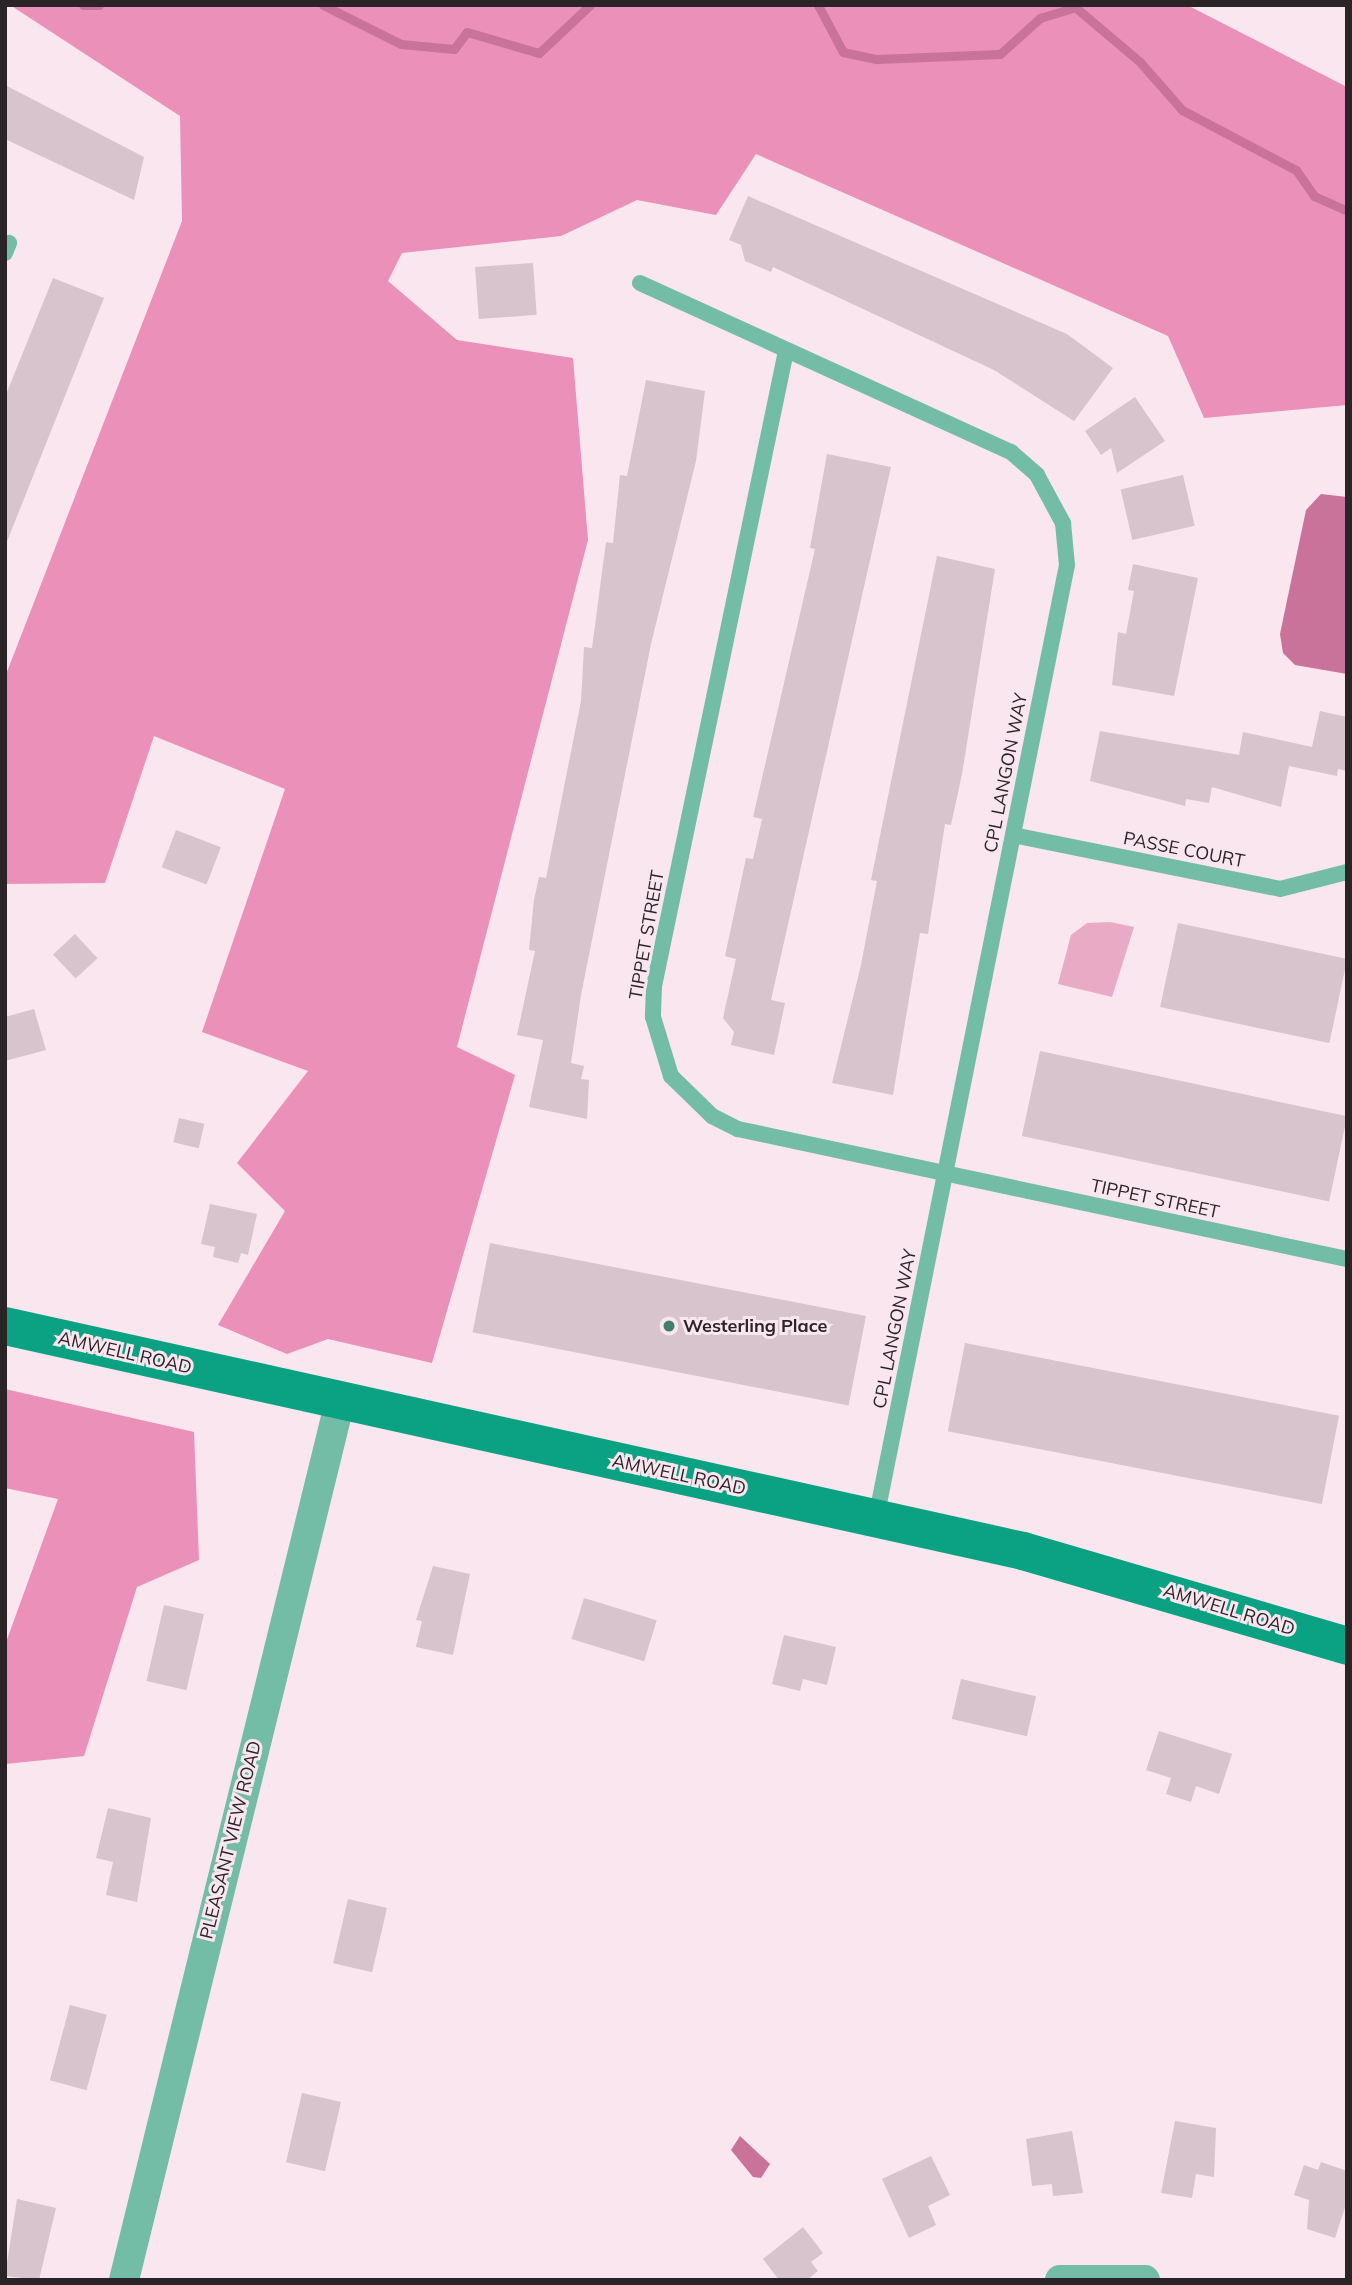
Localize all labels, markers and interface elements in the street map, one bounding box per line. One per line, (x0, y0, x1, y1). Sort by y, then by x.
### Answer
street label: CPL LANGON WAY (980, 691, 1032, 855)
street label: PASSE COURT (1121, 828, 1247, 872)
street label: TIPPET STREET (625, 869, 669, 1001)
street label: TIPPET STREET (1089, 1175, 1221, 1223)
street label: CPL LANGON WAY (869, 1247, 921, 1411)
place label: Westerling Place (683, 1315, 827, 1337)
marker: Westerling Place (661, 1318, 677, 1334)
street label: AMWELL ROAD (56, 1327, 194, 1379)
street label: AMWELL ROAD (610, 1450, 748, 1500)
street label: AMWELL ROAD (1161, 1580, 1297, 1640)
street label: PLEASANT VIEW ROAD (196, 1739, 266, 1941)

